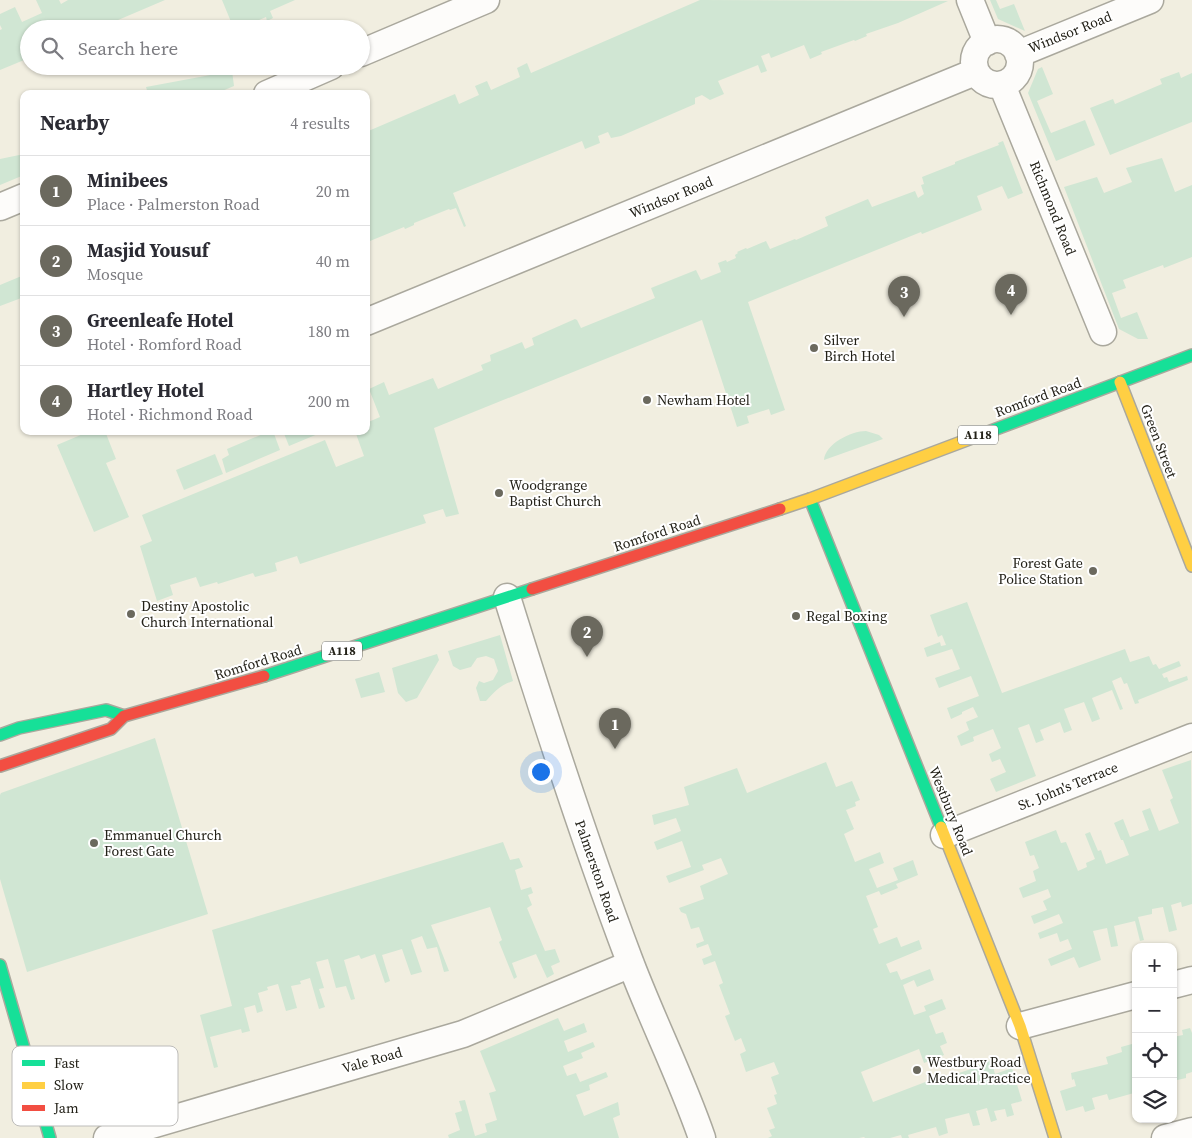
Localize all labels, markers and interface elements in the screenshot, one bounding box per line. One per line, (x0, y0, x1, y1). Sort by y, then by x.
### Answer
street label: Windsor Road (1025, 6, 1115, 58)
search box (20, 20, 370, 75)
icon: search (38, 34, 66, 62)
text: Search here (78, 35, 178, 61)
text: Nearby (40, 108, 110, 137)
text: 4 results (290, 112, 350, 134)
street label: Richmond Road (1025, 158, 1081, 258)
text: Minibees (87, 167, 168, 193)
street label: Windsor Road (626, 171, 716, 223)
text: 1 (52, 180, 60, 202)
text: 20 m (316, 180, 350, 202)
text: Place · Palmerston Road (87, 193, 260, 215)
text: Masjid Yousuf (87, 237, 209, 263)
text: 2 (52, 250, 60, 272)
text: 40 m (316, 250, 350, 272)
text: Mosque (87, 263, 143, 285)
pin: 4 (995, 274, 1027, 315)
pin: 3 (888, 276, 920, 317)
text: Greenleafe Hotel (87, 307, 234, 333)
text: 3 (52, 320, 60, 342)
text: 180 m (308, 320, 350, 342)
place label: Silver Birch Hotel (824, 330, 895, 366)
text: Hotel · Romford Road (87, 333, 241, 355)
marker: Silver Birch Hotel (808, 342, 820, 354)
street label: Romford Road (992, 372, 1084, 422)
text: Hartley Hotel (87, 377, 204, 403)
text: 4 (52, 390, 60, 412)
text: 200 m (308, 390, 350, 412)
place label: Newham Hotel (657, 390, 750, 410)
marker: Newham Hotel (641, 394, 653, 406)
street label: Green Street (1136, 401, 1182, 481)
text: Hotel · Richmond Road (87, 403, 253, 425)
road number: A118 (958, 426, 998, 444)
place label: Woodgrange Baptist Church (509, 475, 602, 511)
marker: Woodgrange Baptist Church (493, 487, 505, 499)
street label: Romford Road (611, 510, 703, 556)
place label: Forest Gate Police Station (998, 553, 1084, 589)
marker: Forest Gate Police Station (1087, 565, 1099, 577)
place label: Destiny Apostolic Church International (141, 596, 274, 632)
place label: Regal Boxing (806, 606, 887, 626)
marker: Destiny Apostolic Church International (125, 608, 137, 620)
marker: Regal Boxing (790, 610, 802, 622)
pin: 2 (571, 616, 603, 657)
street label: Romford Road (212, 639, 304, 685)
road number: A118 (322, 641, 362, 660)
pin: 1 (599, 708, 631, 749)
street label: St. John's Terrace (1015, 757, 1121, 815)
your location (528, 759, 554, 785)
street label: Westbury Road (924, 763, 978, 859)
street label: Palmerston Road (570, 817, 624, 925)
place label: Emmanuel Church Forest Gate (104, 825, 222, 861)
marker: Emmanuel Church Forest Gate (88, 837, 100, 849)
map controls (1132, 943, 1177, 1123)
button: + (1132, 943, 1177, 988)
button: − (1132, 988, 1177, 1033)
button: locate (1132, 1033, 1177, 1078)
street label: Vale Road (340, 1042, 404, 1078)
legend (12, 1046, 178, 1126)
place label: Westbury Road Medical Practice (927, 1052, 1031, 1088)
text: Fast (54, 1053, 80, 1073)
marker: Westbury Road Medical Practice (911, 1064, 923, 1076)
text: Slow (54, 1075, 84, 1095)
button: layers (1132, 1078, 1177, 1123)
text: Jam (53, 1098, 79, 1118)

